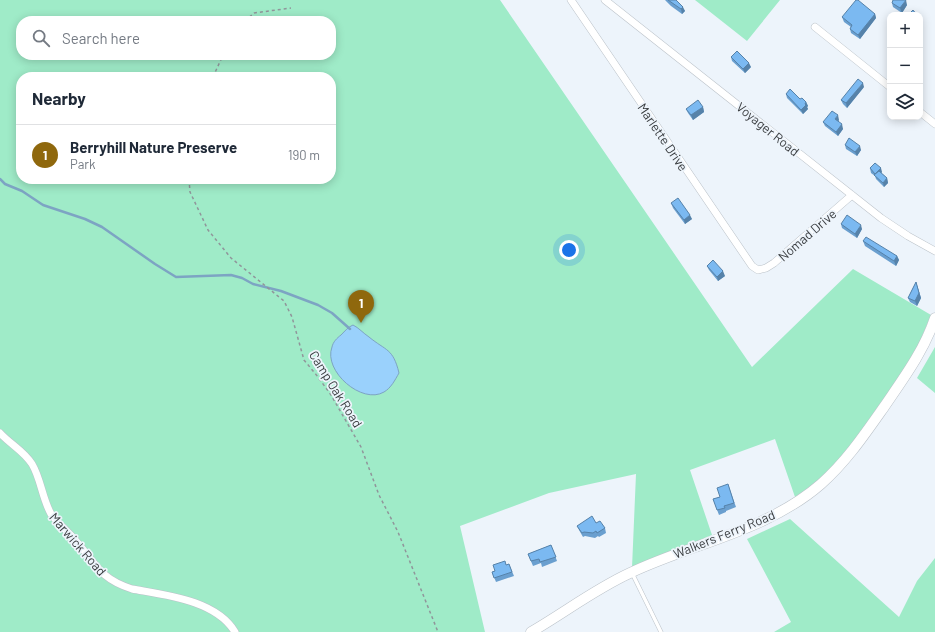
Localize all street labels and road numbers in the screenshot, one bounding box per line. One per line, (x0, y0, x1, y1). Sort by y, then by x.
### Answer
street label: Voyager Road (733, 99, 803, 159)
street label: Marlette Drive (634, 100, 692, 174)
street label: Nomad Drive (775, 205, 839, 265)
street label: Camp Oak Road (306, 348, 366, 430)
street label: Walkers Ferry Road (671, 506, 777, 562)
street label: Marwick Road (46, 509, 110, 579)

